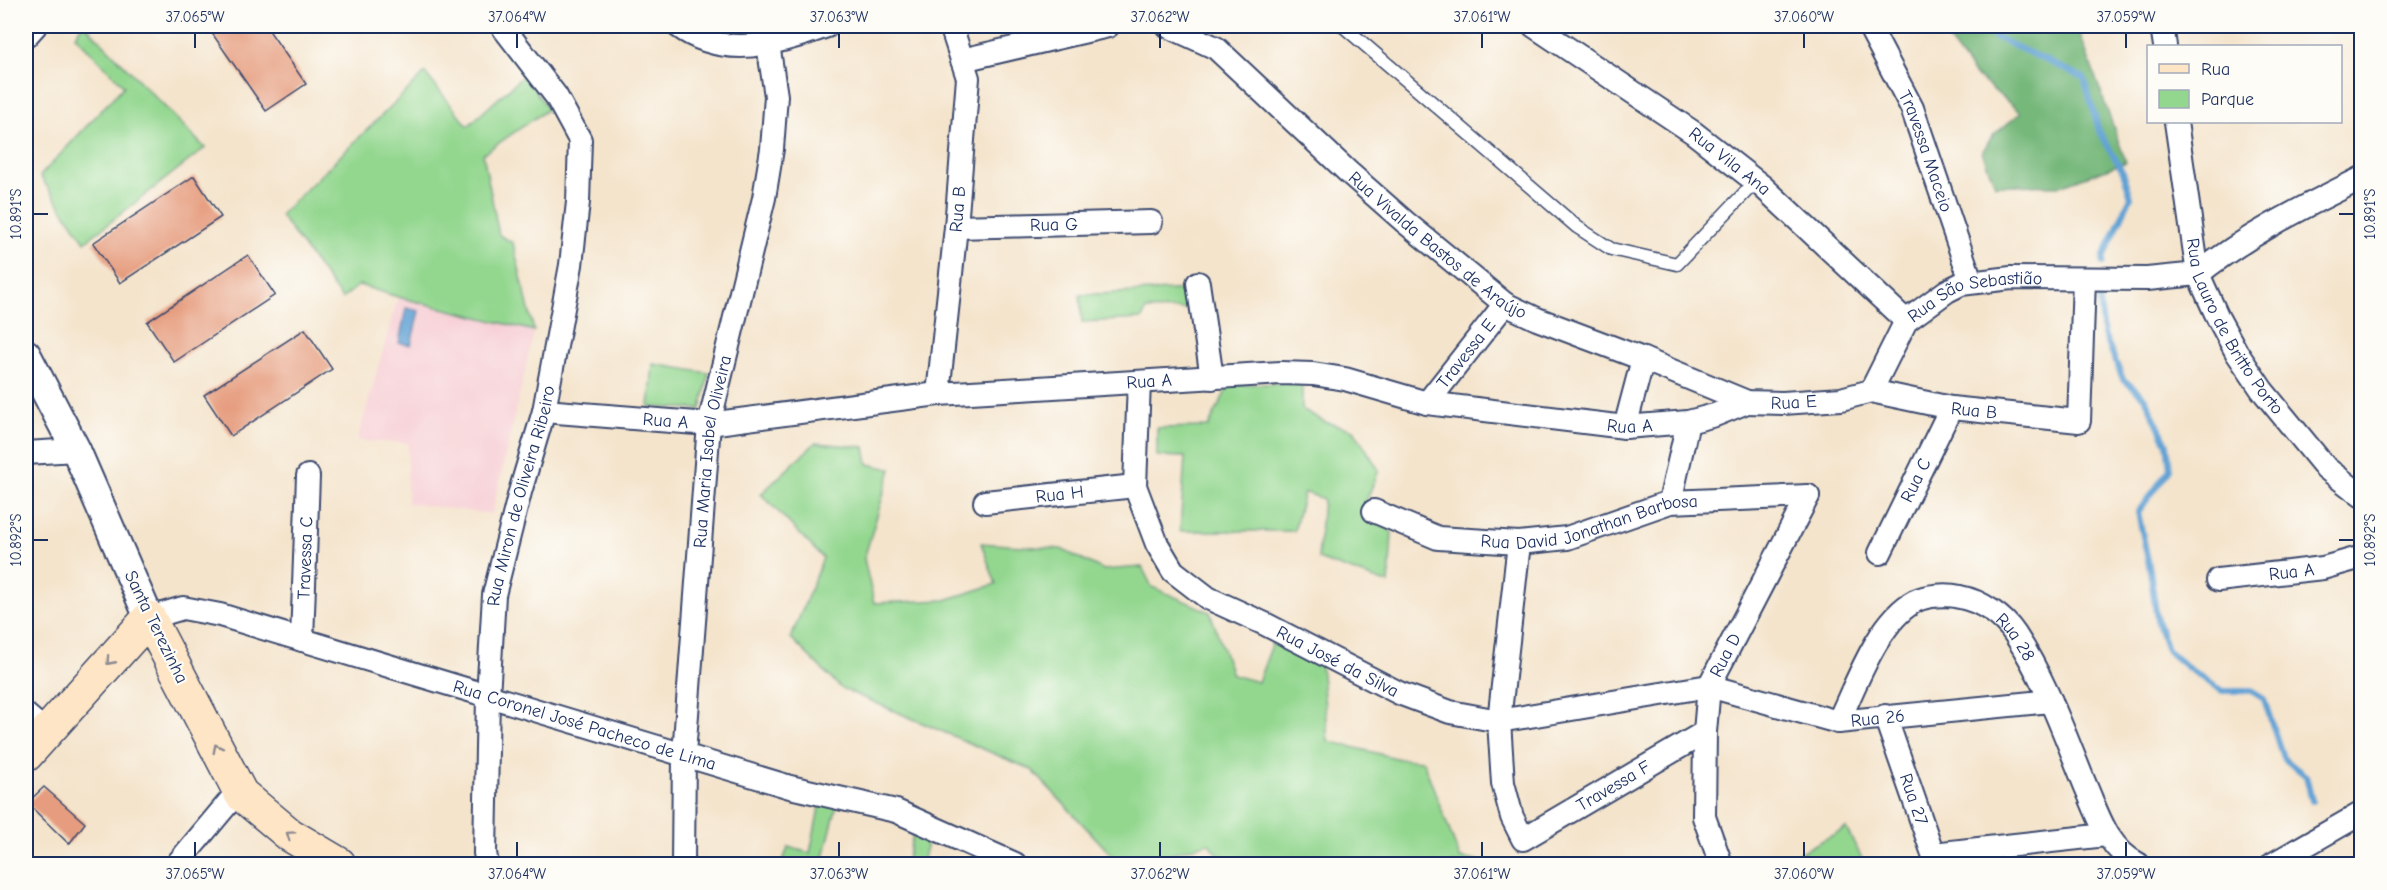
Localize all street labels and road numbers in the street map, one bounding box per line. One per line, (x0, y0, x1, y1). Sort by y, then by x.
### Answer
street label: Travessa Maceio (1894, 87, 1957, 215)
street label: Rua Vila Ana (1685, 123, 1775, 199)
street label: Rua Vivalda Bastos de Araújo (1344, 167, 1530, 323)
street label: Rua B (945, 185, 970, 233)
street label: Rua G (1030, 213, 1078, 236)
street label: Rua Lauro de Britto Porto (2182, 237, 2288, 419)
street label: Rua São Sebastião (1903, 267, 2042, 327)
street label: Travessa E (1432, 314, 1500, 393)
street label: Rua Maria Isabel Oliveira (689, 353, 736, 549)
street label: Rua A (1126, 369, 1173, 393)
street label: Rua Miron de Oliveira Ribeiro (483, 384, 559, 607)
street label: Rua E (1770, 390, 1818, 414)
street label: Rua B (1950, 398, 1998, 423)
street label: Rua A (642, 408, 689, 433)
street label: Rua A (1606, 414, 1653, 438)
street label: Rua C (1896, 455, 1935, 506)
street label: Rua H (1034, 481, 1085, 507)
street label: Rua David Jonathan Barbosa (1480, 490, 1698, 554)
street label: Travessa C (293, 516, 317, 600)
street label: Rua A (2268, 559, 2315, 585)
street label: Santa Terezinha (120, 567, 192, 687)
street label: Rua 28 (1992, 608, 2039, 665)
street label: Rua José da Silva (1273, 621, 1402, 702)
street label: Rua D (1705, 630, 1745, 681)
street label: Rua Coronel José Pacheco de Lima (451, 675, 719, 775)
street label: Rua 26 (1850, 705, 1906, 731)
street label: Travessa F (1573, 756, 1655, 816)
street label: Rua 27 (1895, 771, 1933, 828)

